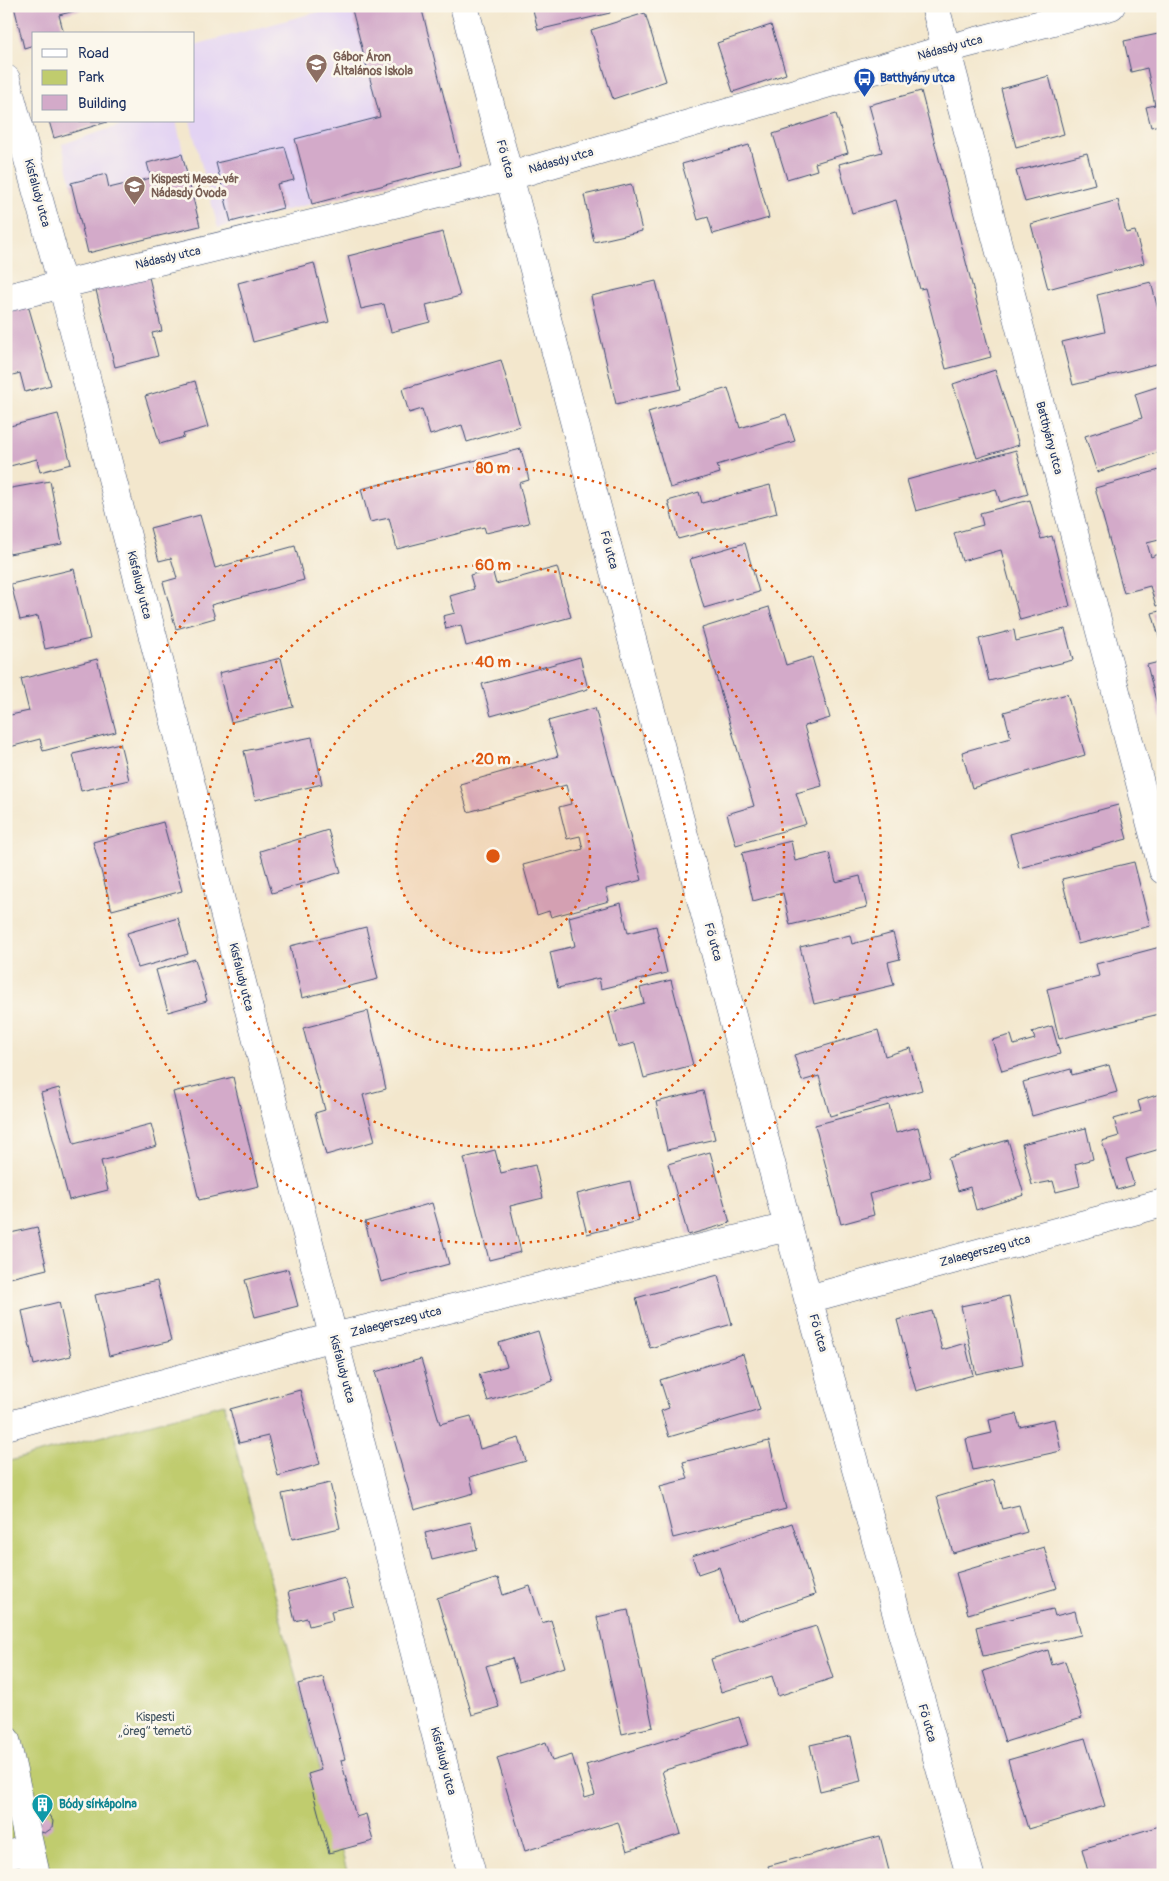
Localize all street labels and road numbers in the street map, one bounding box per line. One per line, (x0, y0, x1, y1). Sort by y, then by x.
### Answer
street label: Nádasdy utca (916, 32, 985, 64)
street label: Fő utca (493, 138, 517, 180)
street label: Nádasdy utca (527, 144, 596, 177)
street label: Kisfaludy utca (21, 157, 53, 229)
street label: Nádasdy utca (134, 243, 203, 273)
street label: Batthyány utca (1032, 400, 1066, 477)
street label: Fő utca (597, 529, 621, 571)
street label: Kisfaludy utca (123, 549, 155, 621)
street label: Fő utca (701, 921, 725, 963)
street label: Kisfaludy utca (225, 941, 257, 1013)
street label: Zalaegerszeg utca (938, 1232, 1032, 1270)
street label: Zalaegerszeg utca (349, 1303, 443, 1341)
street label: Fő utca (805, 1312, 831, 1354)
street label: Kisfaludy utca (326, 1333, 358, 1405)
street label: Fő utca (914, 1702, 940, 1744)
street label: Kisfaludy utca (427, 1725, 459, 1797)

